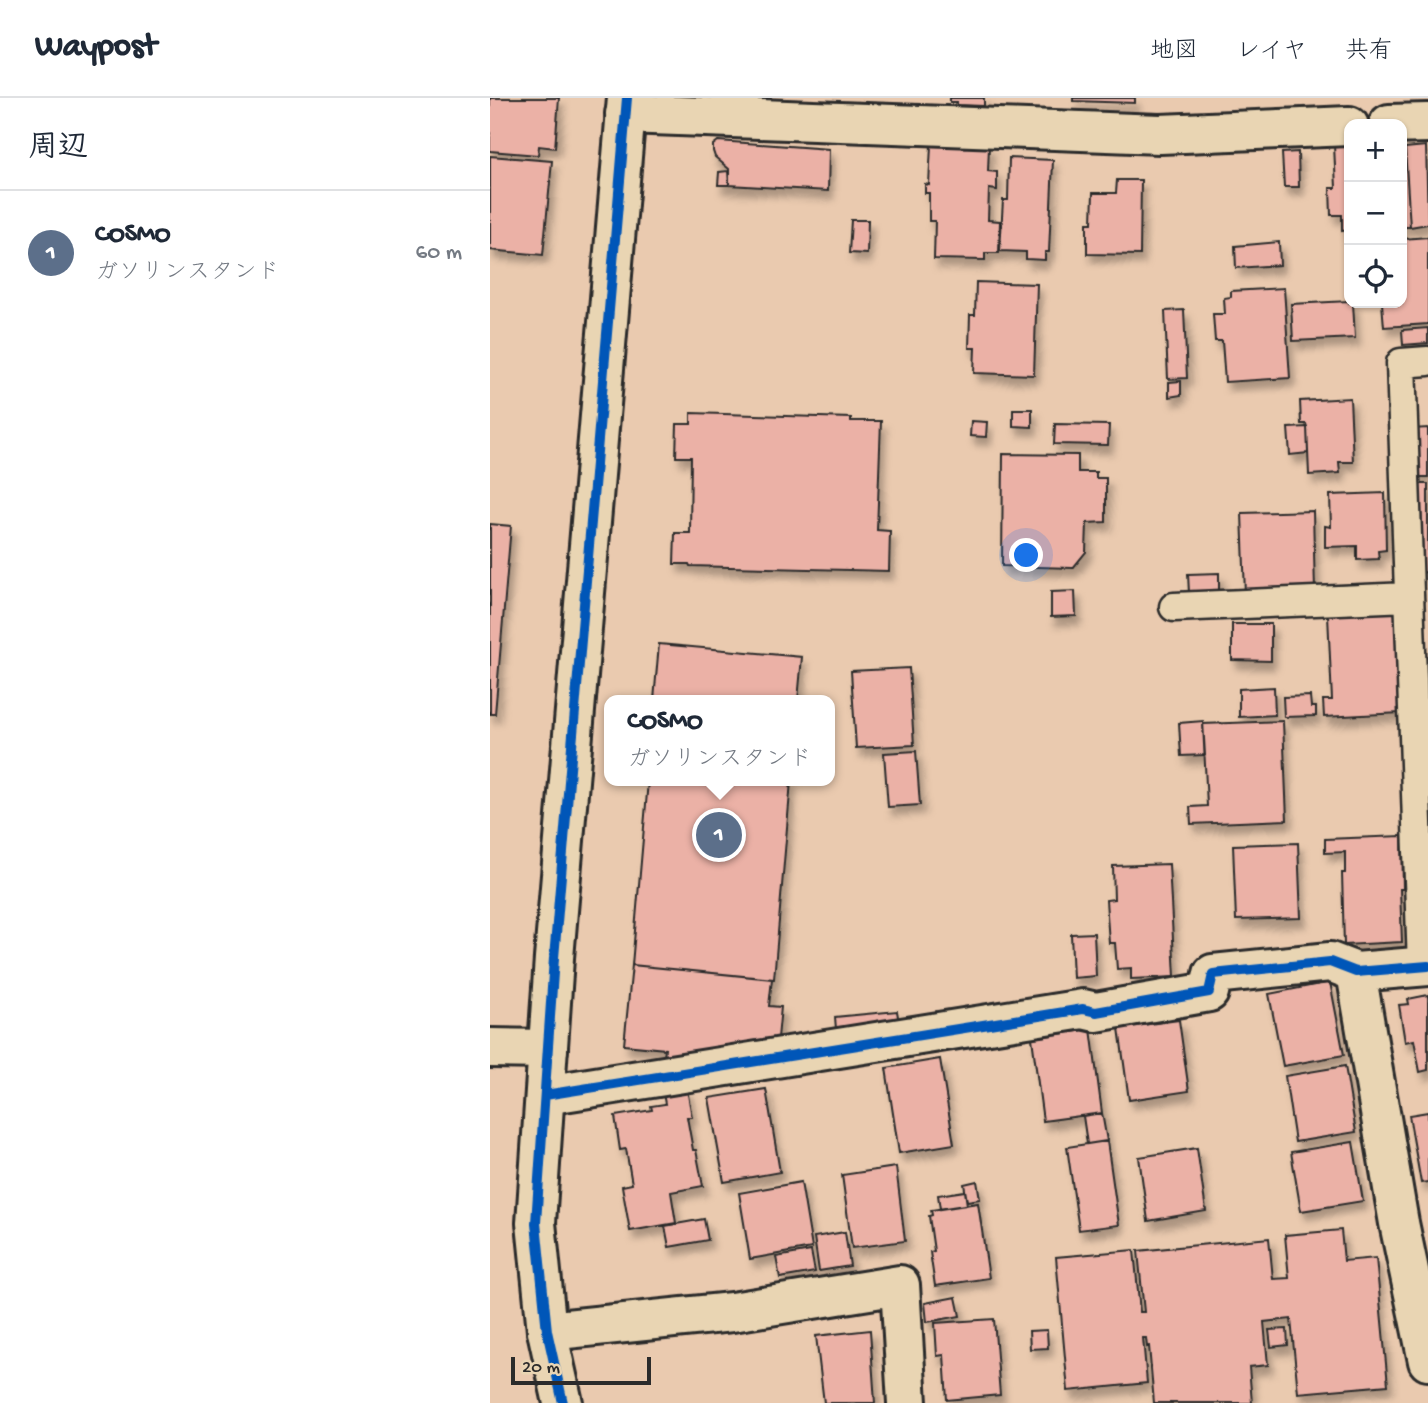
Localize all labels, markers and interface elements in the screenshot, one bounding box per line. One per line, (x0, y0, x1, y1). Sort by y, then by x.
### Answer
text: Waypost (35, 29, 157, 67)
text: 地図 (1150, 38, 1198, 67)
text: レイヤ (1236, 38, 1307, 67)
text: 共有 (1345, 38, 1393, 67)
map controls (1344, 119, 1407, 308)
button: + (1344, 119, 1407, 182)
text: 周辺 (28, 132, 88, 167)
button: − (1344, 182, 1407, 245)
text: COSMO (95, 220, 171, 251)
text: 1 (46, 240, 56, 267)
text: 60 m (416, 240, 462, 267)
button: locate (1344, 245, 1407, 308)
text: ガソリンスタンド (95, 260, 279, 287)
your location (1009, 538, 1043, 572)
popup (604, 695, 835, 786)
text: COSMO (627, 707, 703, 738)
text: ガソリンスタンド (627, 747, 812, 774)
pin: 1 (696, 809, 742, 861)
scale bar (511, 1354, 651, 1386)
text: 20 m (522, 1357, 560, 1380)

